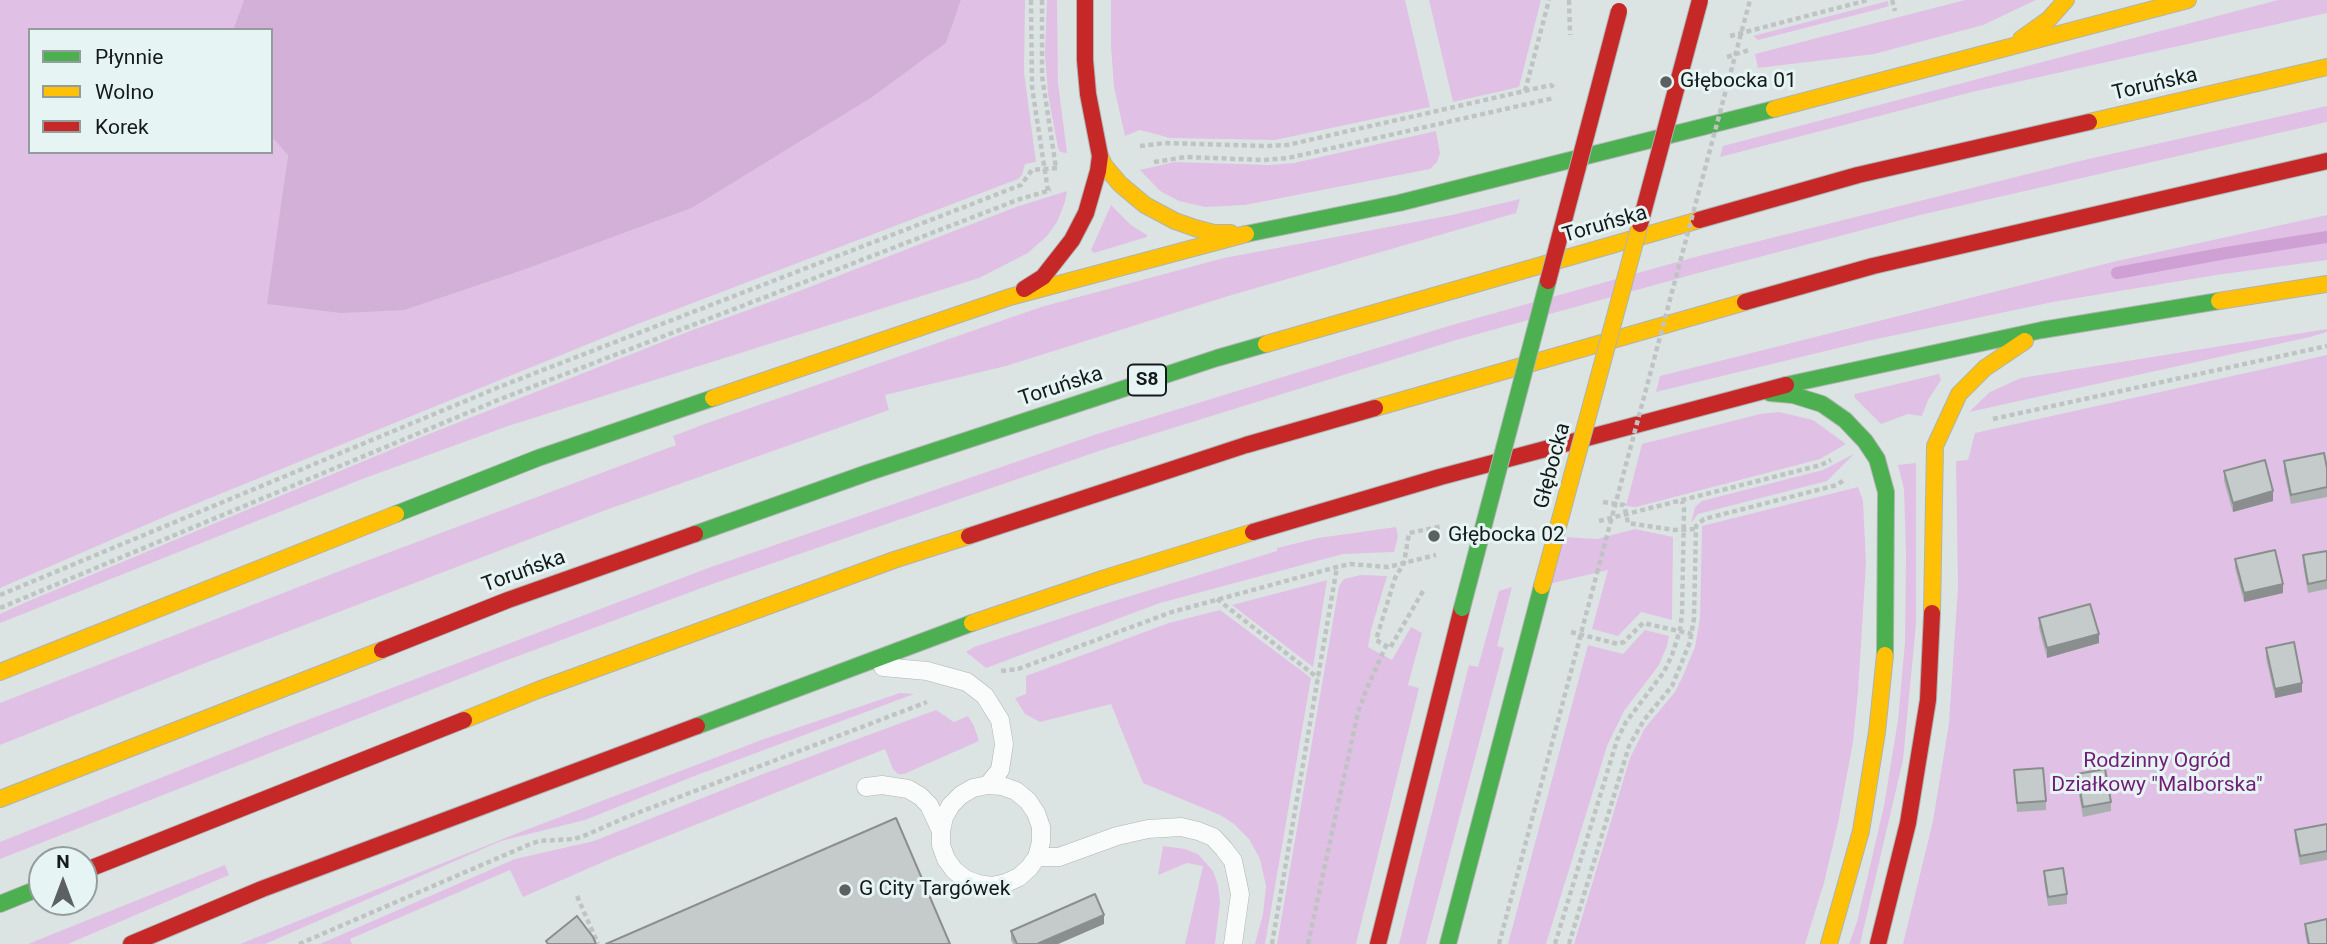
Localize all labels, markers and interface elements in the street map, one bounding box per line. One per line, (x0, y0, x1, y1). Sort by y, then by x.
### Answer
legend (28, 28, 273, 154)
text: Płynnie (95, 45, 163, 69)
street label: Toruńska (2110, 63, 2200, 107)
place label: Głębocka 01 (1680, 69, 1797, 95)
marker: Głębocka 01 (1658, 74, 1674, 90)
text: Wolno (95, 80, 154, 104)
text: Korek (95, 115, 149, 139)
street label: Toruńska (1560, 201, 1650, 249)
street label: Toruńska (1016, 362, 1106, 412)
road number: S8 (1128, 364, 1166, 396)
street label: Głębocka (1529, 420, 1577, 512)
place label: Głębocka 02 (1448, 523, 1565, 549)
marker: Głębocka 02 (1426, 528, 1442, 544)
street label: Toruńska (479, 545, 569, 599)
park label: Rodzinny Ogród Działkowy "Malborska" (2051, 749, 2263, 799)
north arrow (28, 846, 98, 916)
text: N (56, 850, 70, 873)
place label: G City Targówek (859, 877, 1010, 903)
marker: G City Targówek (837, 882, 853, 898)

